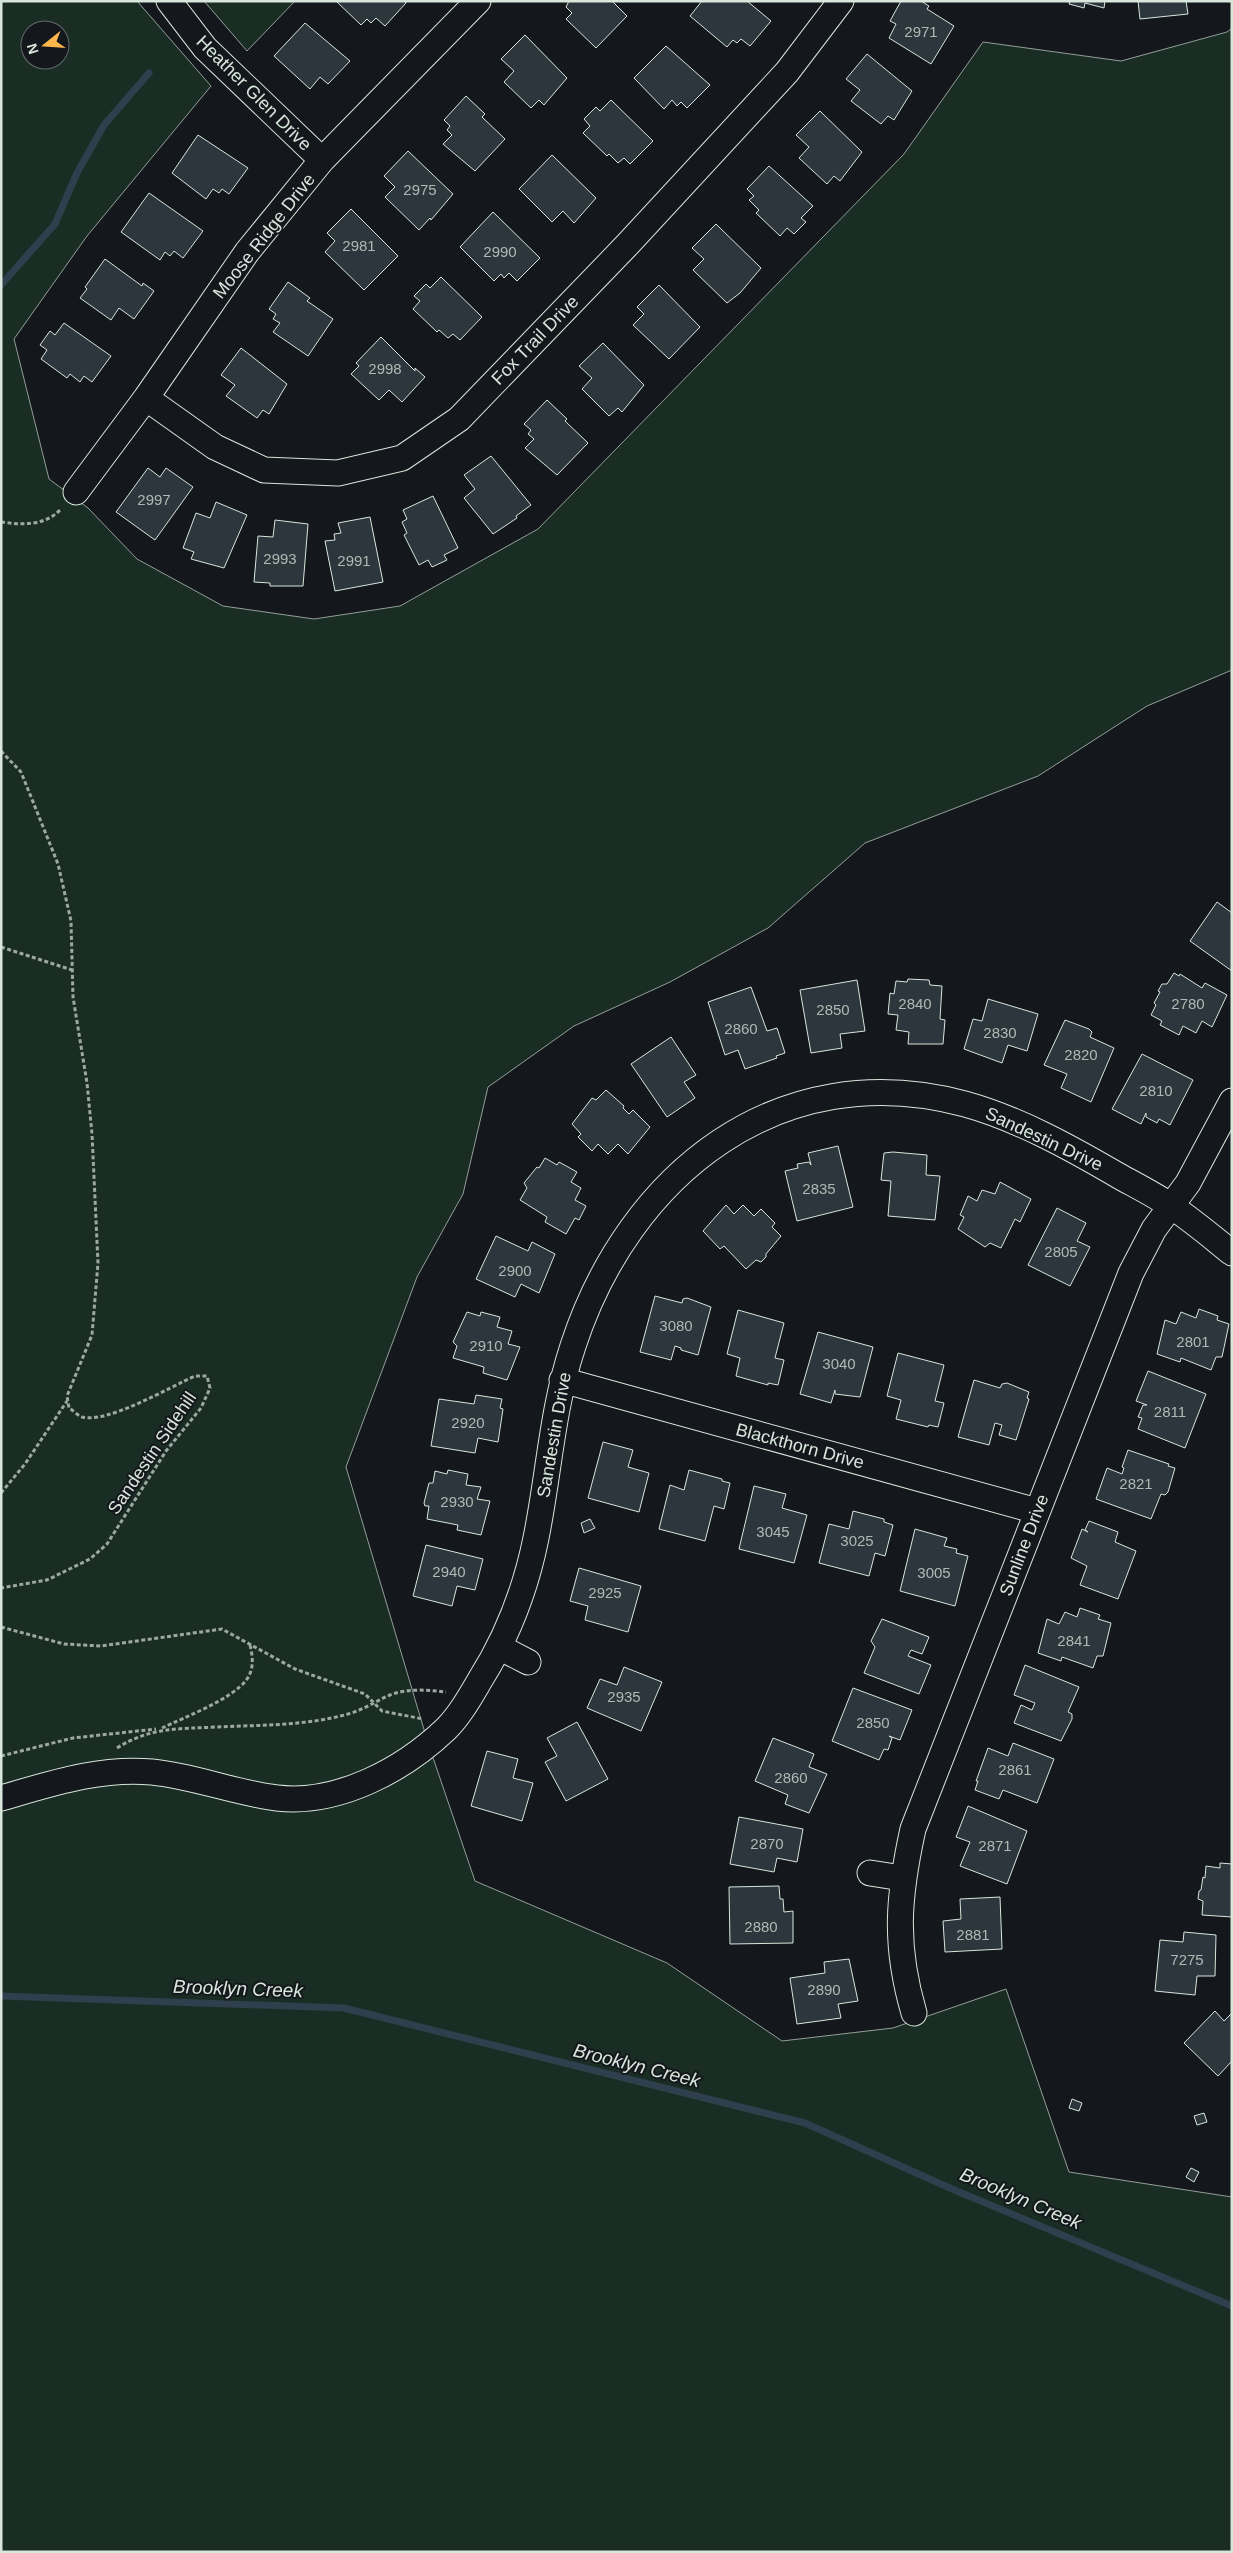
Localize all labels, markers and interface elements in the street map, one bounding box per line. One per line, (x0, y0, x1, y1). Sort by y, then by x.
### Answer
north arrow (20, 20, 70, 70)
house number: 2971 (904, 23, 938, 40)
street label: Heather Glen Drive (192, 31, 316, 155)
text: N (23, 42, 42, 56)
street label: Moose Ridge Drive (209, 170, 319, 302)
house number: 2975 (403, 181, 437, 198)
house number: 2981 (342, 237, 376, 254)
house number: 2990 (483, 243, 517, 260)
street label: Fox Trail Drive (488, 291, 582, 389)
house number: 2998 (368, 360, 402, 377)
house number: 2997 (137, 491, 171, 508)
house number: 2993 (263, 550, 297, 567)
house number: 2991 (337, 552, 371, 569)
house number: 2840 (898, 995, 932, 1012)
house number: 2780 (1171, 995, 1205, 1012)
house number: 2850 (816, 1001, 850, 1018)
house number: 2860 (724, 1020, 758, 1037)
house number: 2830 (983, 1024, 1017, 1041)
house number: 2820 (1064, 1046, 1098, 1063)
house number: 2810 (1139, 1082, 1173, 1099)
street label: Sandestin Drive (982, 1103, 1106, 1175)
house number: 2835 (802, 1180, 836, 1197)
house number: 2805 (1044, 1243, 1078, 1260)
house number: 2900 (498, 1262, 532, 1279)
house number: 3080 (659, 1317, 693, 1334)
house number: 2801 (1176, 1333, 1210, 1350)
house number: 2910 (469, 1337, 503, 1354)
house number: 3040 (822, 1355, 856, 1372)
street label: Sandestin Drive (533, 1371, 575, 1499)
street label: Sandestin Sidehill (104, 1388, 200, 1518)
house number: 2811 (1154, 1403, 1186, 1420)
house number: 2920 (451, 1414, 485, 1431)
street label: Blackthorn Drive (734, 1419, 866, 1473)
house number: 2821 (1119, 1475, 1153, 1492)
street label: Sunline Drive (995, 1491, 1053, 1599)
house number: 2930 (440, 1493, 474, 1510)
house number: 3045 (756, 1523, 790, 1540)
house number: 3025 (840, 1532, 874, 1549)
house number: 2940 (432, 1563, 466, 1580)
house number: 3005 (917, 1564, 951, 1581)
house number: 2925 (588, 1584, 622, 1601)
house number: 2841 (1057, 1632, 1091, 1649)
house number: 2935 (607, 1688, 641, 1705)
house number: 2850 (856, 1714, 890, 1731)
house number: 2861 (998, 1761, 1032, 1778)
house number: 2860 (774, 1769, 808, 1786)
house number: 2870 (750, 1835, 784, 1852)
house number: 2871 (978, 1837, 1012, 1854)
house number: 2880 (744, 1918, 778, 1935)
house number: 2881 (956, 1926, 990, 1943)
house number: 7275 (1170, 1951, 1204, 1968)
water label: Brooklyn Creek (173, 1976, 305, 2001)
house number: 2890 (807, 1981, 841, 1998)
water label: Brooklyn Creek (571, 2040, 704, 2092)
water label: Brooklyn Creek (957, 2163, 1086, 2234)

